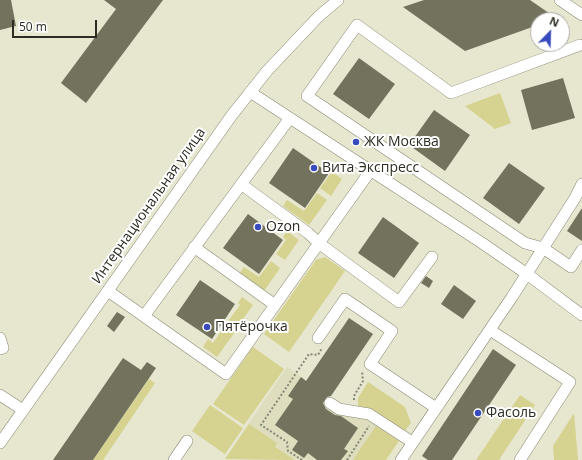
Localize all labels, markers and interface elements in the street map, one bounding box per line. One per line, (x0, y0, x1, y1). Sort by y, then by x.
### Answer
scale bar (14, 12, 99, 38)
north arrow (530, 12, 570, 52)
text: N (547, 13, 562, 30)
text: 50 m (19, 18, 47, 35)
street label: Интернациональная улица (89, 125, 209, 287)
place label: ЖК Москва (364, 134, 439, 150)
marker: ЖК Москва (351, 137, 361, 147)
place label: Вита Экспресс (322, 160, 419, 176)
marker: Вита Экспресс (309, 163, 319, 173)
place label: Ozon (266, 219, 300, 235)
marker: Ozon (253, 222, 263, 232)
place label: Пятёрочка (215, 319, 288, 335)
marker: Пятёрочка (202, 322, 212, 332)
place label: Фасоль (486, 405, 536, 421)
marker: Фасоль (473, 408, 483, 418)

